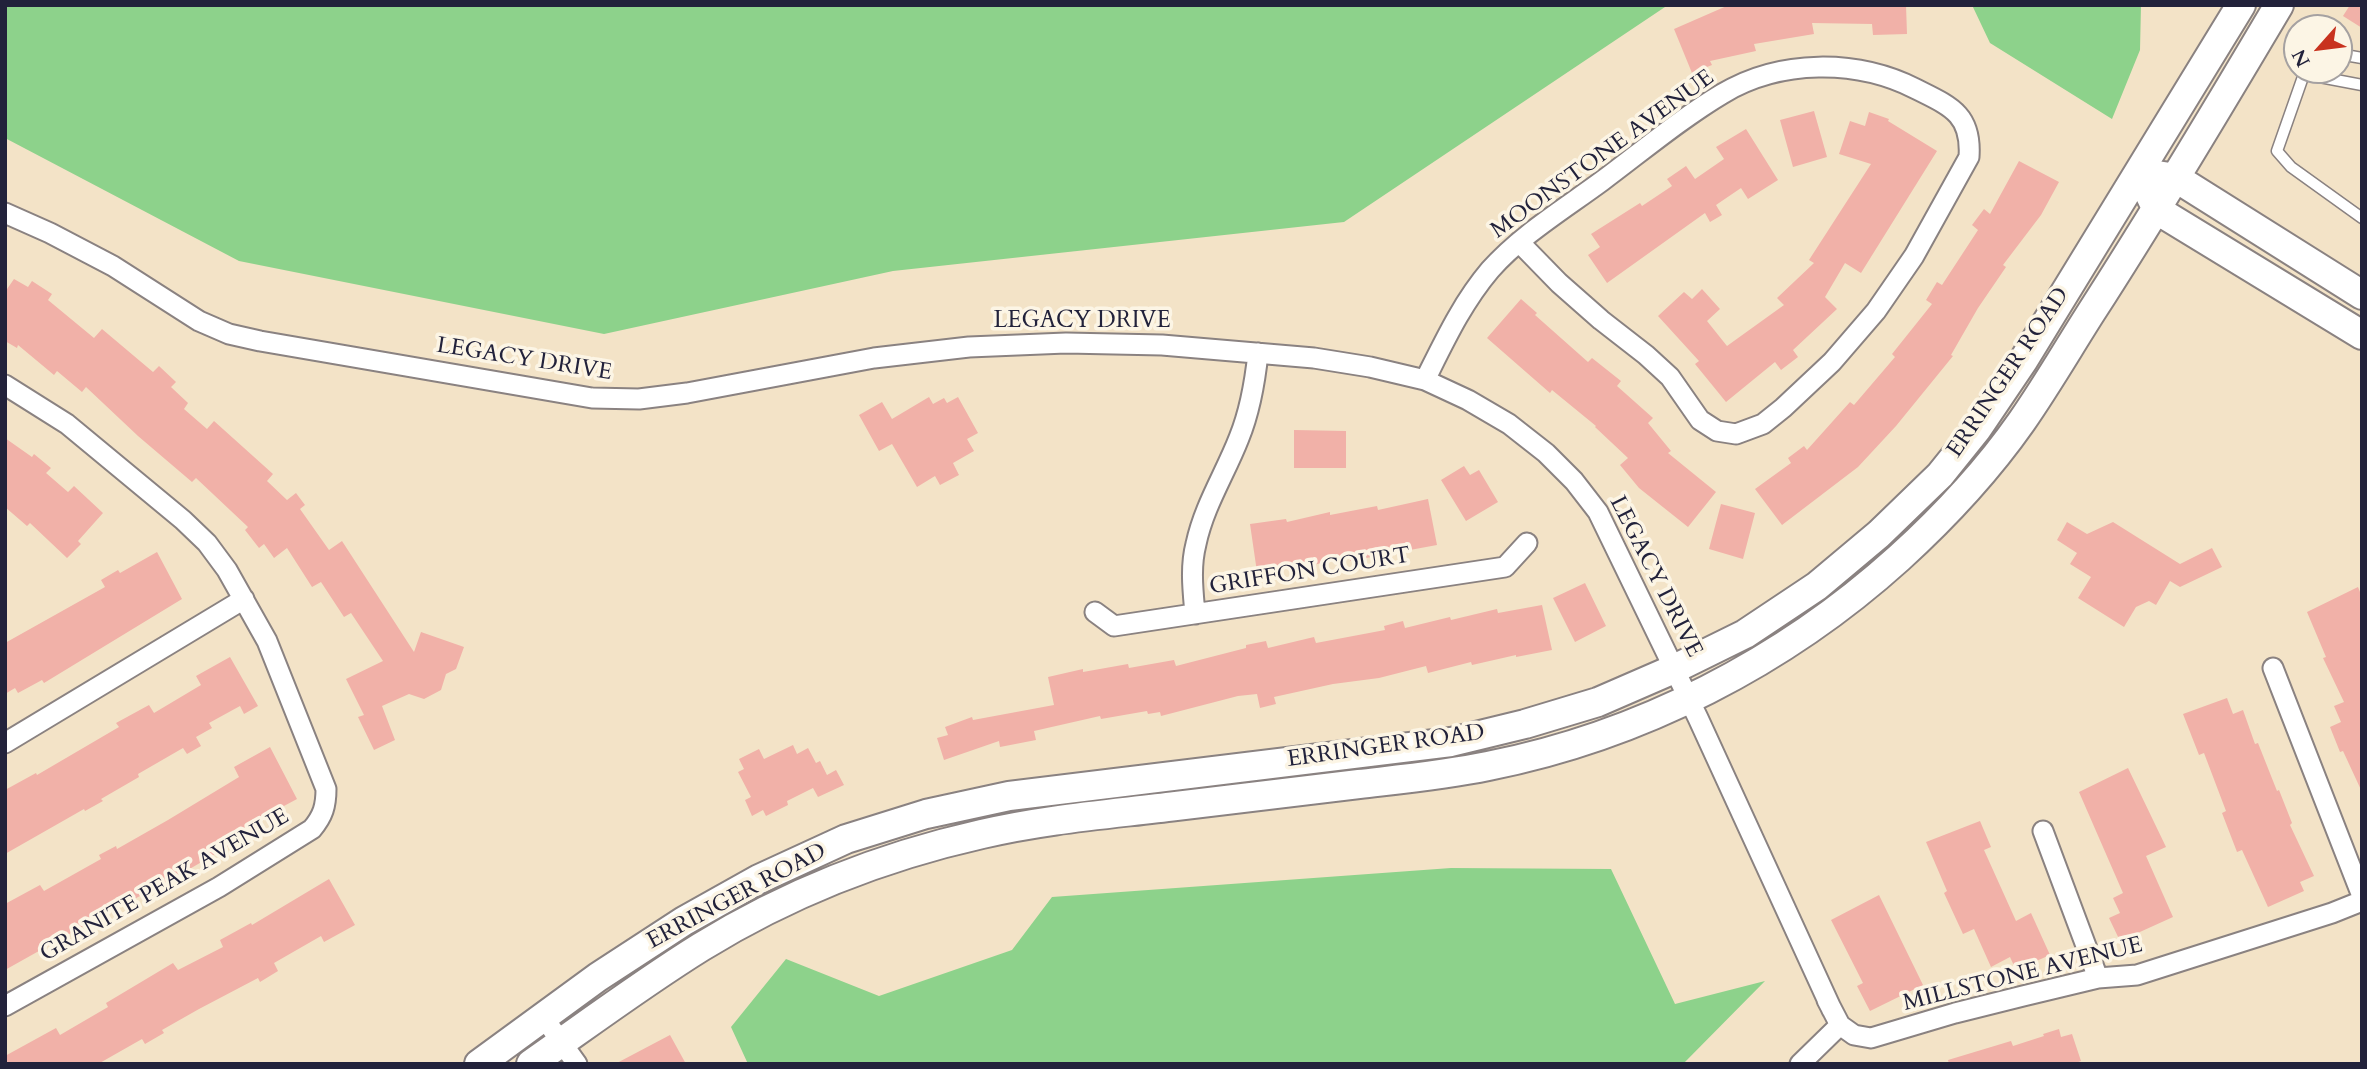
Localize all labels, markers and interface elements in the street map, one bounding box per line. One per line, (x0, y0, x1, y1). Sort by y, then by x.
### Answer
north arrow (2283, 14, 2353, 84)
text: N (2286, 45, 2317, 71)
street label: MOONSTONE AVENUE (1486, 65, 1720, 245)
street label: ERRINGER ROAD (1942, 283, 2076, 463)
street label: LEGACY DRIVE (993, 308, 1171, 336)
street label: LEGACY DRIVE (434, 333, 614, 387)
street label: LEGACY DRIVE (1602, 492, 1708, 662)
street label: GRIFFON COURT (1208, 542, 1412, 602)
street label: ERRINGER ROAD (1286, 719, 1486, 775)
street label: GRANITE PEAK AVENUE (36, 803, 294, 969)
street label: ERRINGER ROAD (643, 838, 831, 956)
street label: MILLSTONE AVENUE (1900, 932, 2146, 1018)

